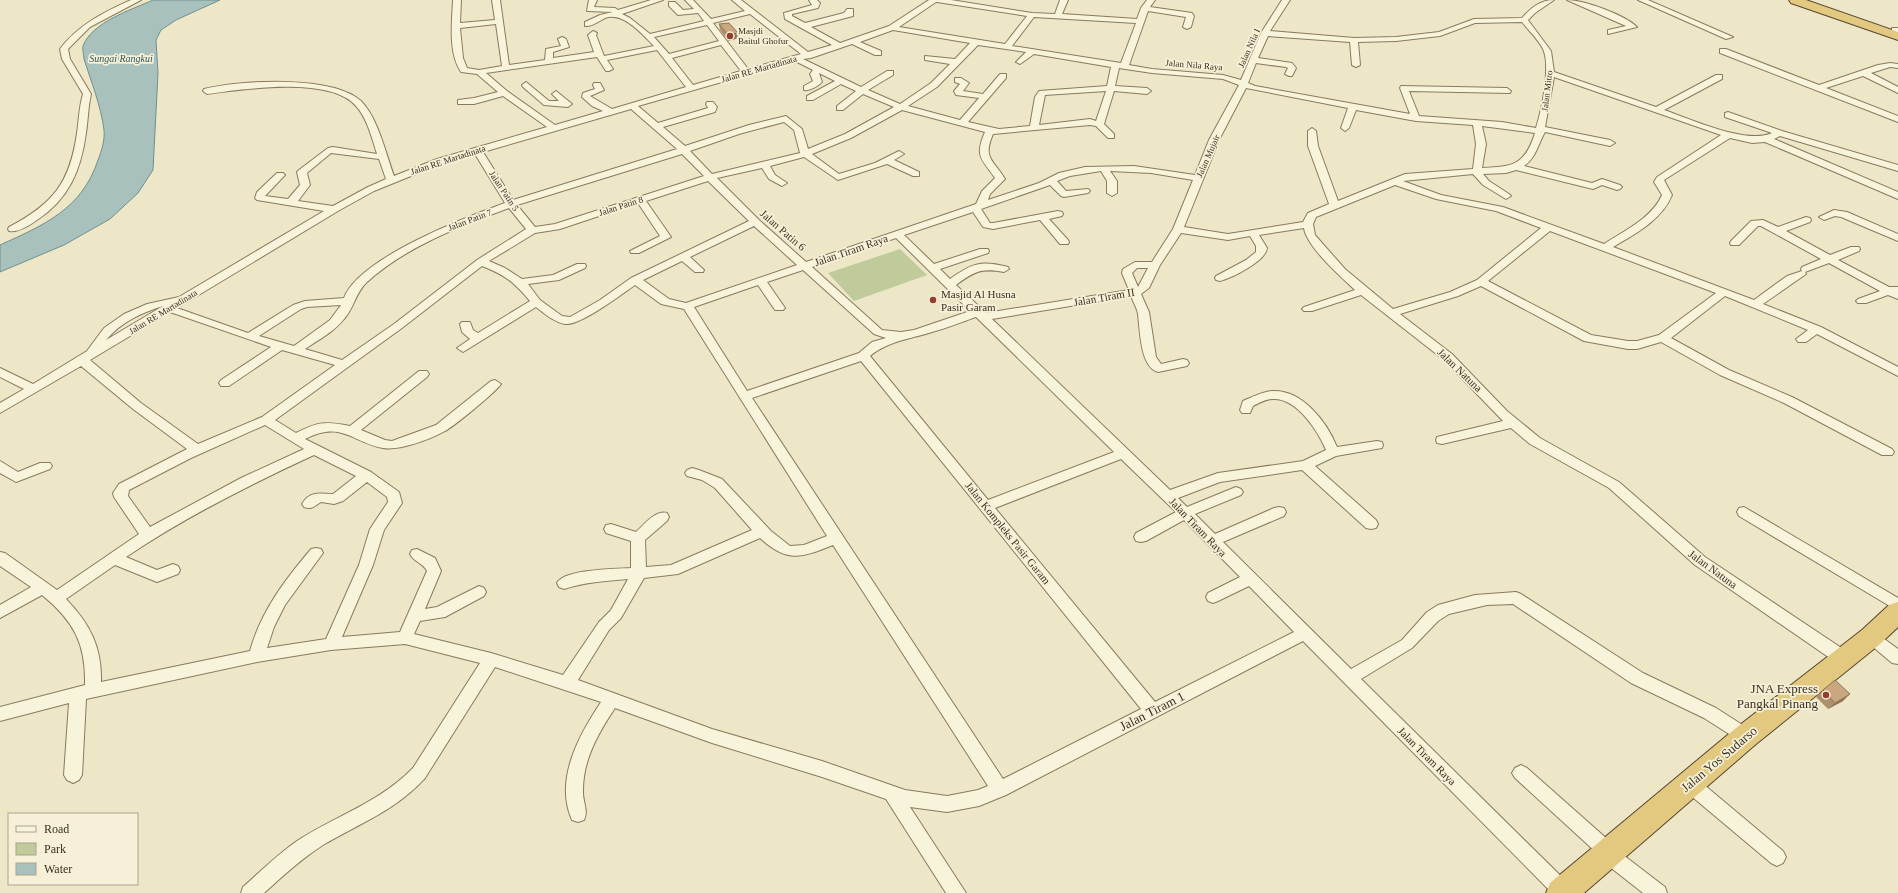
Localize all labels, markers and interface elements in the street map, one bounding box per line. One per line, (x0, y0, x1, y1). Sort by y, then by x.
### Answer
place label: Masjdi Baitul Ghofur (738, 26, 788, 46)
street label: Jalan Nila I (1236, 27, 1262, 69)
marker: Masjdi Baitul Ghofur (725, 31, 735, 41)
water label: Sungai Rangkui (89, 53, 153, 64)
street label: Jalan RE Martadinata (720, 53, 798, 85)
street label: Jalan Nila Raya (1165, 58, 1223, 72)
street label: Jalan Mitro (1540, 69, 1555, 112)
street label: Jalan Mujair (1194, 133, 1222, 179)
street label: Jalan RE Martadinata (409, 143, 487, 177)
street label: Jalan Patin 5 (487, 169, 521, 213)
street label: Jalan Patin 8 (598, 194, 645, 218)
street label: Jalan Patin 7 (447, 207, 494, 233)
street label: Jalan Patin 6 (758, 207, 809, 253)
street label: Jalan Tiram Raya (813, 232, 889, 268)
street label: Jalan Tiram II (1073, 286, 1136, 308)
street label: Jalan RE Martadinata (127, 288, 199, 336)
place label: Masjid Al Husna Pasir Garam (941, 288, 1016, 313)
marker: Masjid Al Husna Pasir Garam (928, 295, 938, 305)
street label: Jalan Natuna (1435, 346, 1485, 394)
street label: Jalan Kompleks Pasir Garam (963, 479, 1053, 587)
street label: Jalan Tiram Raya (1167, 495, 1229, 559)
street label: Jalan Natuna (1686, 547, 1740, 591)
place label: JNA Express Pangkal Pinang (1737, 681, 1818, 711)
street label: Jalan Tiram 1 (1117, 688, 1187, 734)
marker: JNA Express Pangkal Pinang (1821, 690, 1831, 700)
street label: Jalan Yos Sudarso (1678, 723, 1760, 795)
street label: Jalan Tiram Raya (1396, 725, 1459, 788)
legend (8, 813, 138, 885)
text: Road (44, 822, 69, 836)
text: Park (44, 842, 66, 856)
text: Water (44, 862, 72, 876)

